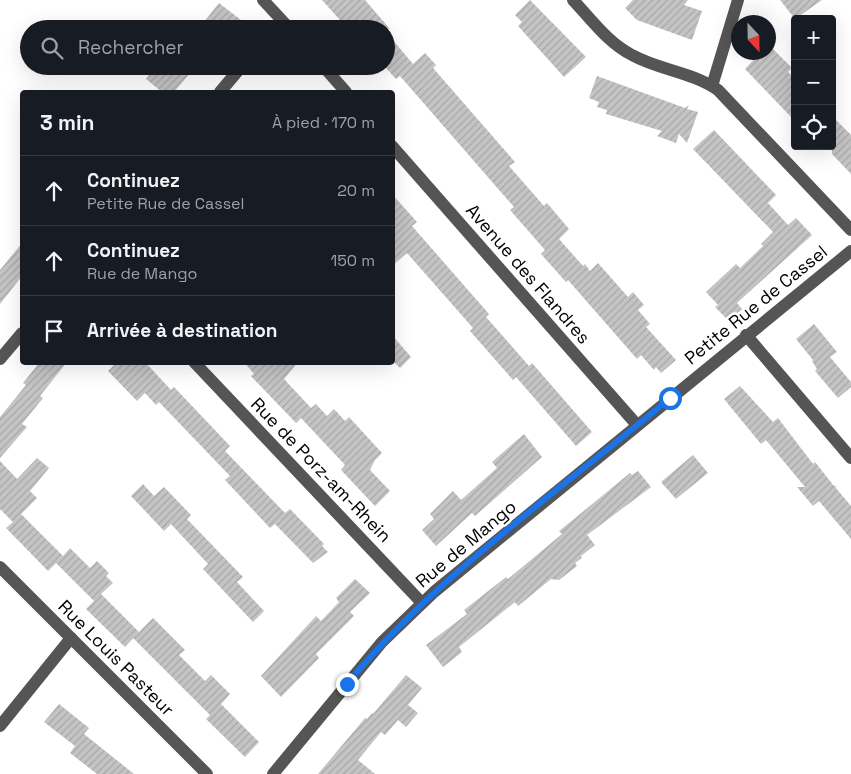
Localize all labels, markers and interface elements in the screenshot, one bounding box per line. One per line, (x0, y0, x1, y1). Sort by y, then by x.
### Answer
north arrow (731, 15, 776, 60)
map controls (791, 15, 836, 150)
button: + (791, 15, 836, 60)
search box (20, 20, 395, 75)
icon: search (38, 34, 66, 62)
text: Rechercher (78, 35, 184, 60)
button: − (791, 60, 836, 105)
button: locate (791, 105, 836, 150)
text: 3 min (40, 109, 95, 136)
text: À pied · 170 m (272, 112, 375, 133)
text: Continuez (87, 168, 180, 193)
icon: ahead (40, 177, 68, 205)
text: 20 m (337, 180, 375, 201)
text: Petite Rue de Cassel (87, 193, 244, 214)
street label: Avenue des Flandres (461, 199, 596, 348)
text: Continuez (87, 238, 180, 263)
street label: Petite Rue de Cassel (680, 240, 832, 369)
icon: ahead (40, 247, 68, 275)
text: 150 m (331, 250, 375, 271)
text: Rue de Mango (87, 263, 197, 284)
icon: arrive (40, 317, 68, 345)
text: Arrivée à destination (87, 318, 277, 343)
route start (659, 387, 682, 410)
street label: Rue de Porz-am-Rhein (246, 392, 397, 547)
street label: Rue de Mango (411, 495, 521, 592)
street label: Rue Louis Pasteur (54, 595, 179, 721)
route end (336, 673, 359, 696)

